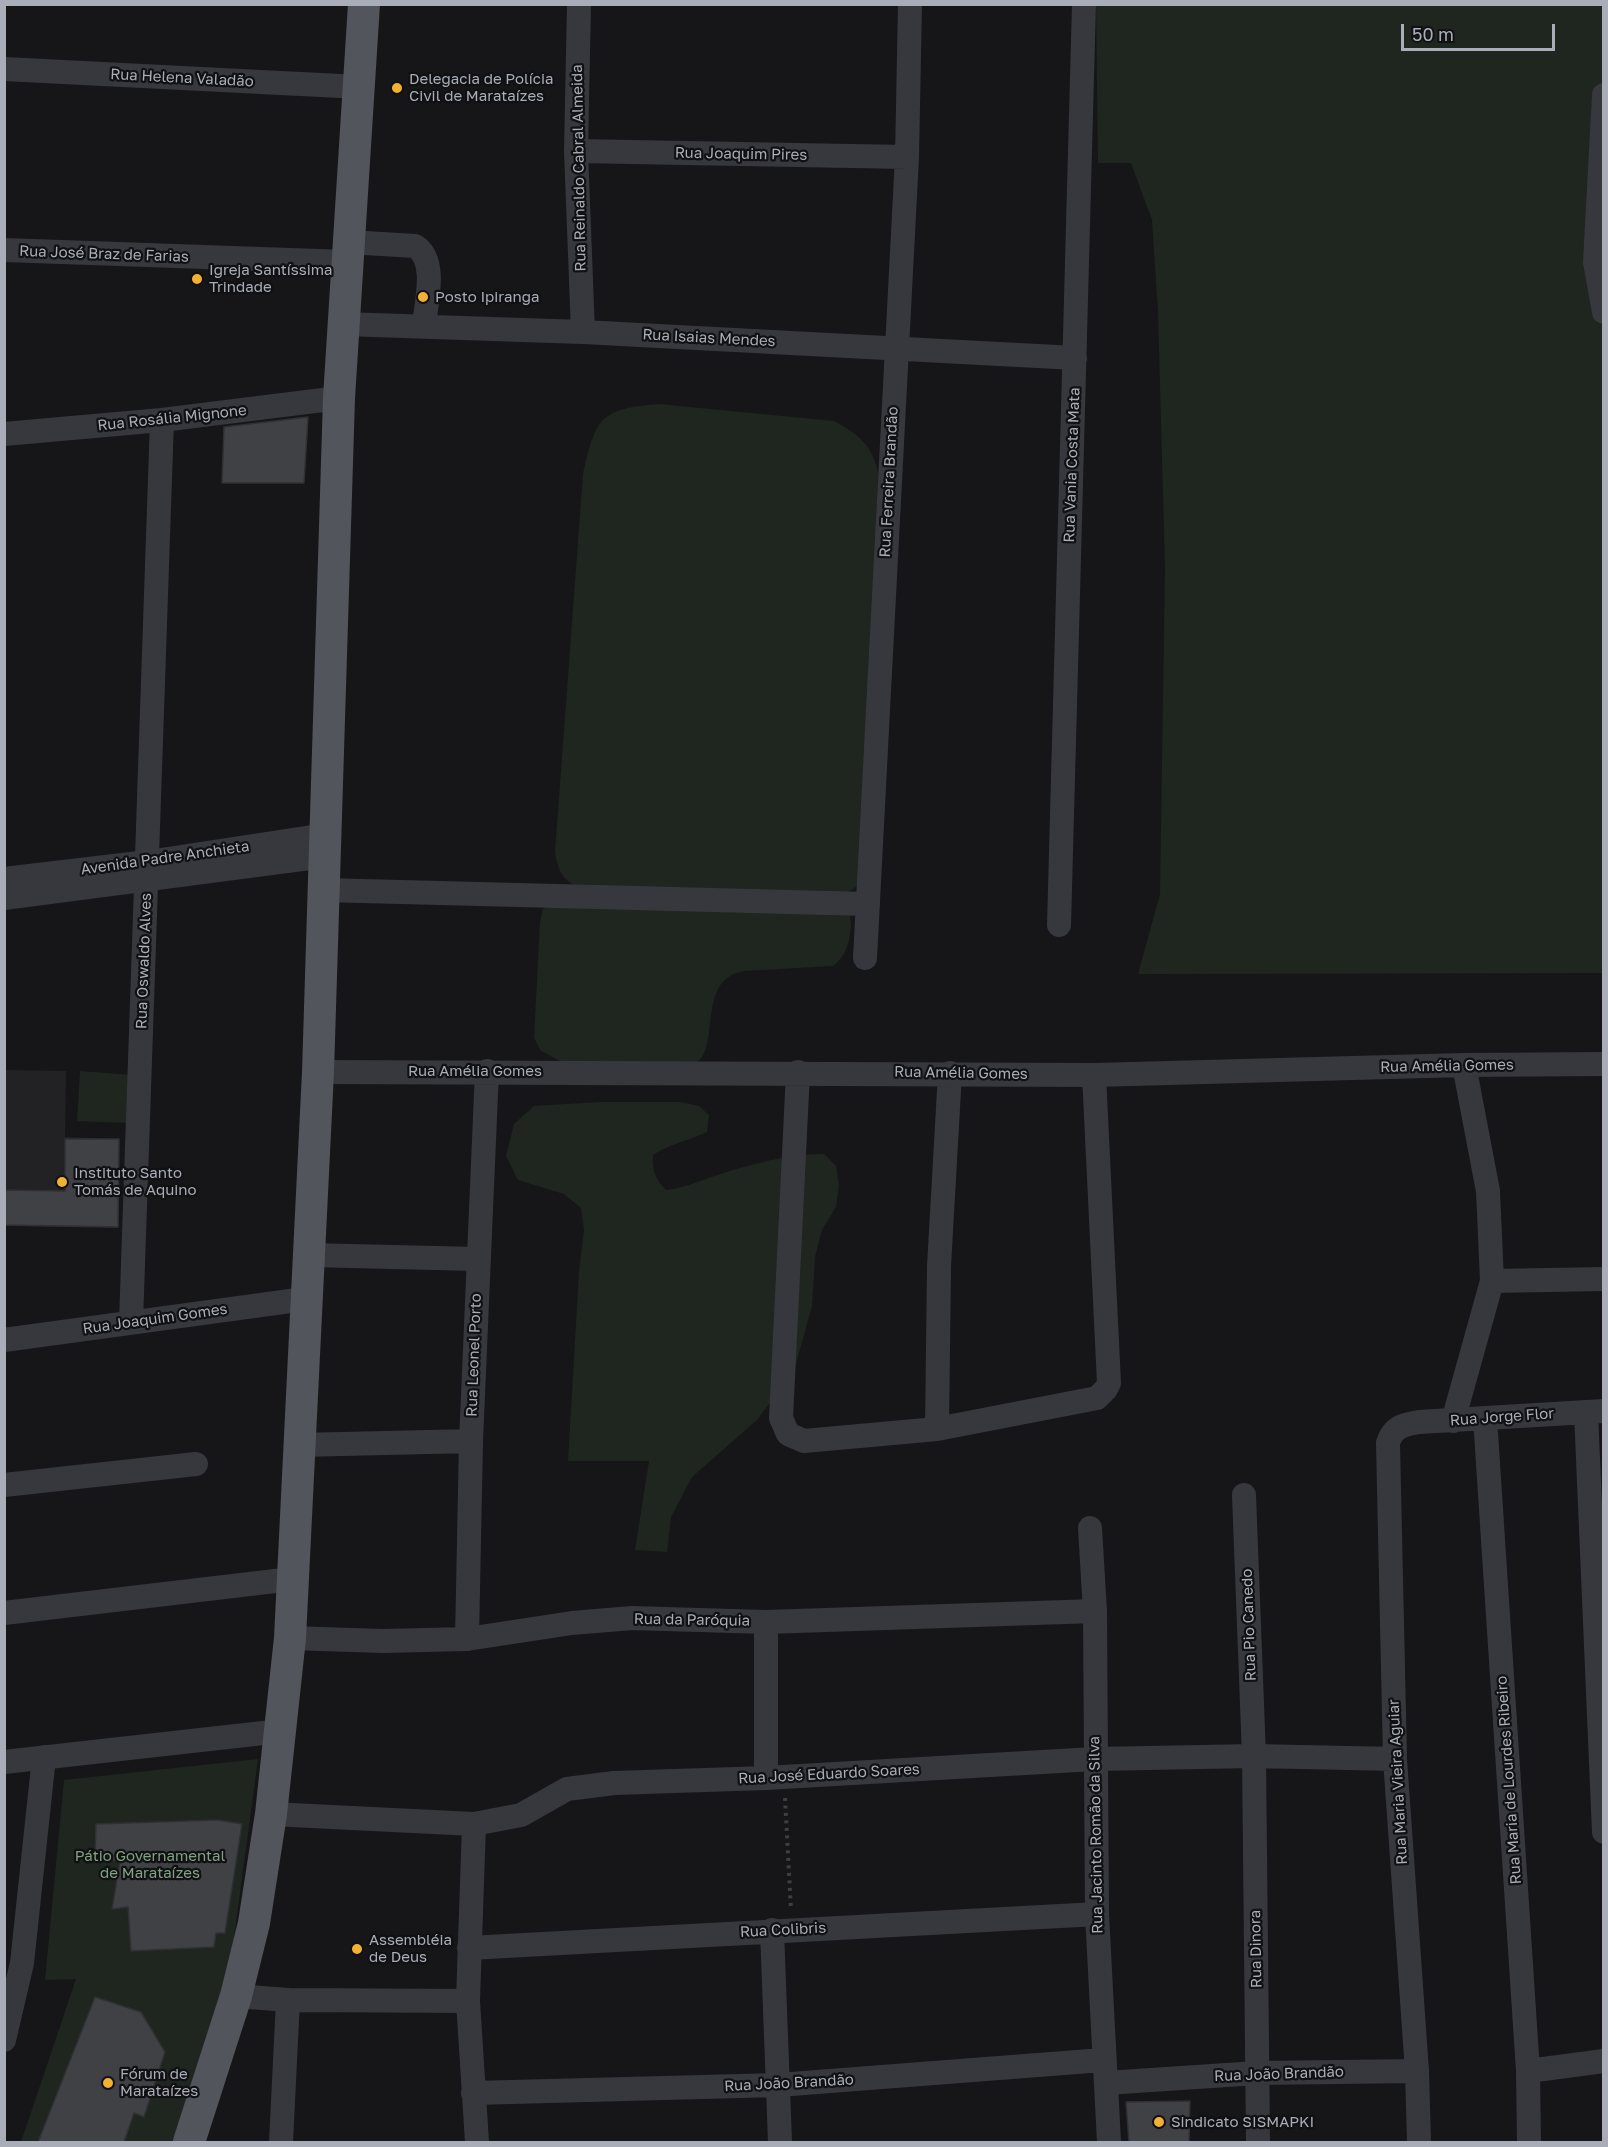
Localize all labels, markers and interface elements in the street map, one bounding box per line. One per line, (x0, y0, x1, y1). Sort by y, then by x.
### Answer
scale bar (1404, 12, 1558, 50)
text: 50 m (1412, 23, 1454, 45)
street label: Rua Reinaldo Cabral Almeida (568, 64, 590, 272)
street label: Rua Helena Valadão (110, 65, 254, 91)
place label: Delegacia de Polícia Civil de Marataízes (409, 70, 554, 105)
marker: Delegacia de Polícia Civil de Marataízes (390, 81, 404, 95)
street label: Rua Joaquim Pires (675, 144, 807, 164)
street label: Rua José Braz de Farias (19, 242, 189, 266)
place label: Igreja Santíssima Trindade (209, 261, 332, 296)
marker: Igreja Santíssima Trindade (190, 272, 204, 286)
place label: Posto Ipiranga (435, 288, 539, 306)
marker: Posto Ipiranga (416, 290, 430, 304)
street label: Rua Isaias Mendes (642, 326, 776, 350)
street label: Rua Vania Costa Mata (1060, 387, 1084, 543)
street label: Rua Rosália Mignone (96, 401, 248, 435)
street label: Rua Ferreira Brandão (876, 406, 902, 558)
street label: Avenida Padre Anchieta (80, 837, 250, 879)
street label: Rua Oswaldo Alves (133, 893, 155, 1029)
street label: Rua Amélia Gomes (1380, 1056, 1514, 1076)
street label: Rua Amélia Gomes (408, 1062, 542, 1080)
street label: Rua Amélia Gomes (894, 1063, 1028, 1083)
place label: Instituto Santo Tomás de Aquino (74, 1164, 197, 1199)
marker: Instituto Santo Tomás de Aquino (55, 1175, 69, 1189)
street label: Rua Leonel Porto (463, 1293, 485, 1417)
street label: Rua Joaquim Gomes (82, 1300, 228, 1338)
street label: Rua Jorge Flor (1449, 1404, 1555, 1430)
street label: Rua Pio Canedo (1238, 1568, 1260, 1682)
street label: Rua da Paróquia (634, 1610, 750, 1630)
street label: Rua Maria de Lourdes Ribeiro (1493, 1675, 1525, 1885)
street label: Rua Maria Vieira Aguiar (1385, 1699, 1411, 1865)
street label: Rua Jacinto Romão da Silva (1085, 1736, 1107, 1934)
street label: Rua José Eduardo Soares (738, 1760, 920, 1788)
park label: Pátio Governamental de Marataízes (75, 1847, 225, 1882)
street label: Rua Dinora (1246, 1910, 1266, 1988)
street label: Rua Colibris (739, 1919, 827, 1941)
place label: Assembléia de Deus (369, 1931, 452, 1966)
marker: Assembléia de Deus (350, 1942, 364, 1956)
street label: Rua João Brandão (1214, 2063, 1344, 2085)
place label: Fórum de Marataízes (120, 2065, 198, 2100)
street label: Rua João Brandão (724, 2071, 854, 2095)
marker: Fórum de Marataízes (101, 2076, 115, 2090)
place label: Sindicato SISMAPKI (1171, 2113, 1314, 2131)
marker: Sindicato SISMAPKI (1152, 2115, 1166, 2129)

